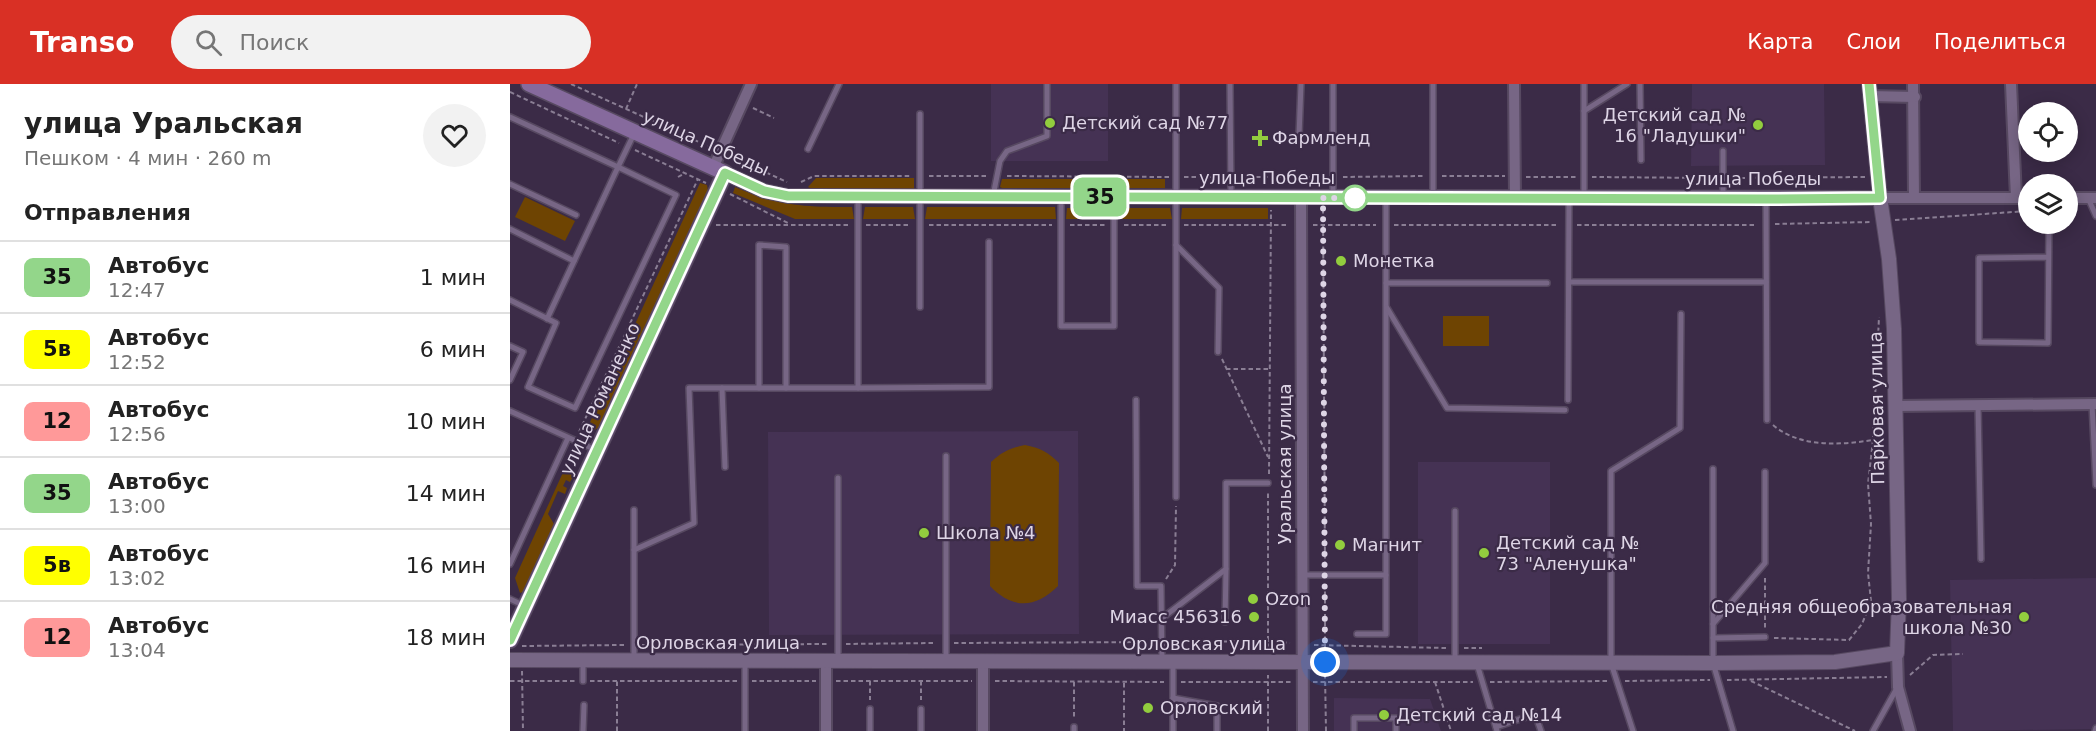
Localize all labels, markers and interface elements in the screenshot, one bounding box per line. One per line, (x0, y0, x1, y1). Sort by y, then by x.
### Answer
search box (171, 15, 591, 69)
text: Transo (30, 26, 135, 59)
icon: search (192, 26, 225, 59)
text: Поиск (240, 30, 309, 55)
text: Карта (1747, 30, 1813, 54)
text: Слои (1846, 30, 1901, 54)
text: Поделиться (1934, 30, 2066, 54)
map controls (2018, 102, 2078, 234)
button: locate (2018, 102, 2078, 162)
button: heart (423, 104, 486, 167)
place label: Детский сад № 16 "Ладушки" (1603, 104, 1746, 146)
street label: улица Победы (640, 105, 773, 180)
text: улица Уральская (24, 107, 303, 140)
place label: Детский сад №77 (1062, 112, 1228, 133)
marker: Детский сад №77 (1043, 116, 1057, 130)
marker: Детский сад № 16 "Ладушки" (1751, 118, 1765, 132)
place label: Фармленд (1272, 127, 1370, 148)
marker: Фармленд (1253, 131, 1267, 145)
text: Пешком · 4 мин · 260 m (24, 146, 271, 170)
street label: улица Победы (1199, 167, 1335, 188)
street label: улица Победы (1685, 168, 1821, 189)
button: layers (2018, 174, 2078, 234)
line badge: 35 (1073, 178, 1127, 216)
text: 35 (1085, 185, 1115, 209)
unlabelled marker (1342, 185, 1368, 211)
text: Отправления (24, 200, 191, 225)
place label: Монетка (1353, 250, 1435, 271)
text: Автобус (108, 253, 210, 278)
marker: Монетка (1334, 254, 1348, 268)
text: 35 (42, 265, 72, 289)
text: 1 мин (420, 265, 486, 290)
text: 12:47 (108, 278, 166, 302)
street label: улица Романенко (555, 319, 644, 478)
text: Автобус (108, 325, 210, 350)
street label: Парковая улица (1865, 331, 1888, 485)
text: 5в (43, 337, 71, 361)
text: 6 мин (420, 337, 486, 362)
text: 12:52 (108, 350, 166, 374)
street label: Уральская улица (1274, 383, 1295, 545)
text: Автобус (108, 397, 210, 422)
text: 12 (42, 409, 72, 433)
text: 10 мин (406, 409, 486, 434)
text: 12:56 (108, 422, 166, 446)
text: Автобус (108, 469, 210, 494)
text: 35 (42, 481, 72, 505)
text: 14 мин (406, 481, 486, 506)
text: 13:00 (108, 494, 166, 518)
place label: Школа №4 (936, 522, 1036, 543)
marker: Школа №4 (917, 526, 931, 540)
place label: Детский сад № 73 "Аленушка" (1496, 532, 1639, 574)
place label: Магнит (1352, 534, 1422, 555)
marker: Магнит (1333, 538, 1347, 552)
text: Автобус (108, 541, 210, 566)
marker: Детский сад № 73 "Аленушка" (1477, 546, 1491, 560)
text: 5в (43, 553, 71, 577)
text: 16 мин (406, 553, 486, 578)
text: 13:02 (108, 566, 166, 590)
place label: Ozon (1265, 588, 1311, 609)
marker: Ozon (1246, 592, 1260, 606)
place label: Средняя общеобразовательная школа №30 (1711, 596, 2012, 638)
place label: Миасс 456316 (1110, 606, 1242, 627)
marker: Миасс 456316 (1247, 610, 1261, 624)
marker: Средняя общеобразовательная школа №30 (2017, 610, 2031, 624)
text: Автобус (108, 613, 210, 638)
text: 12 (42, 625, 72, 649)
text: 18 мин (406, 625, 486, 650)
street label: Орловская улица (636, 632, 800, 653)
street label: Орловская улица (1122, 633, 1286, 654)
text: 13:04 (108, 638, 166, 662)
your location (1310, 647, 1340, 677)
place label: Орловский (1160, 697, 1263, 718)
marker: Орловский (1141, 701, 1155, 715)
place label: Детский сад №14 (1396, 704, 1562, 725)
marker: Детский сад №14 (1377, 708, 1391, 722)

